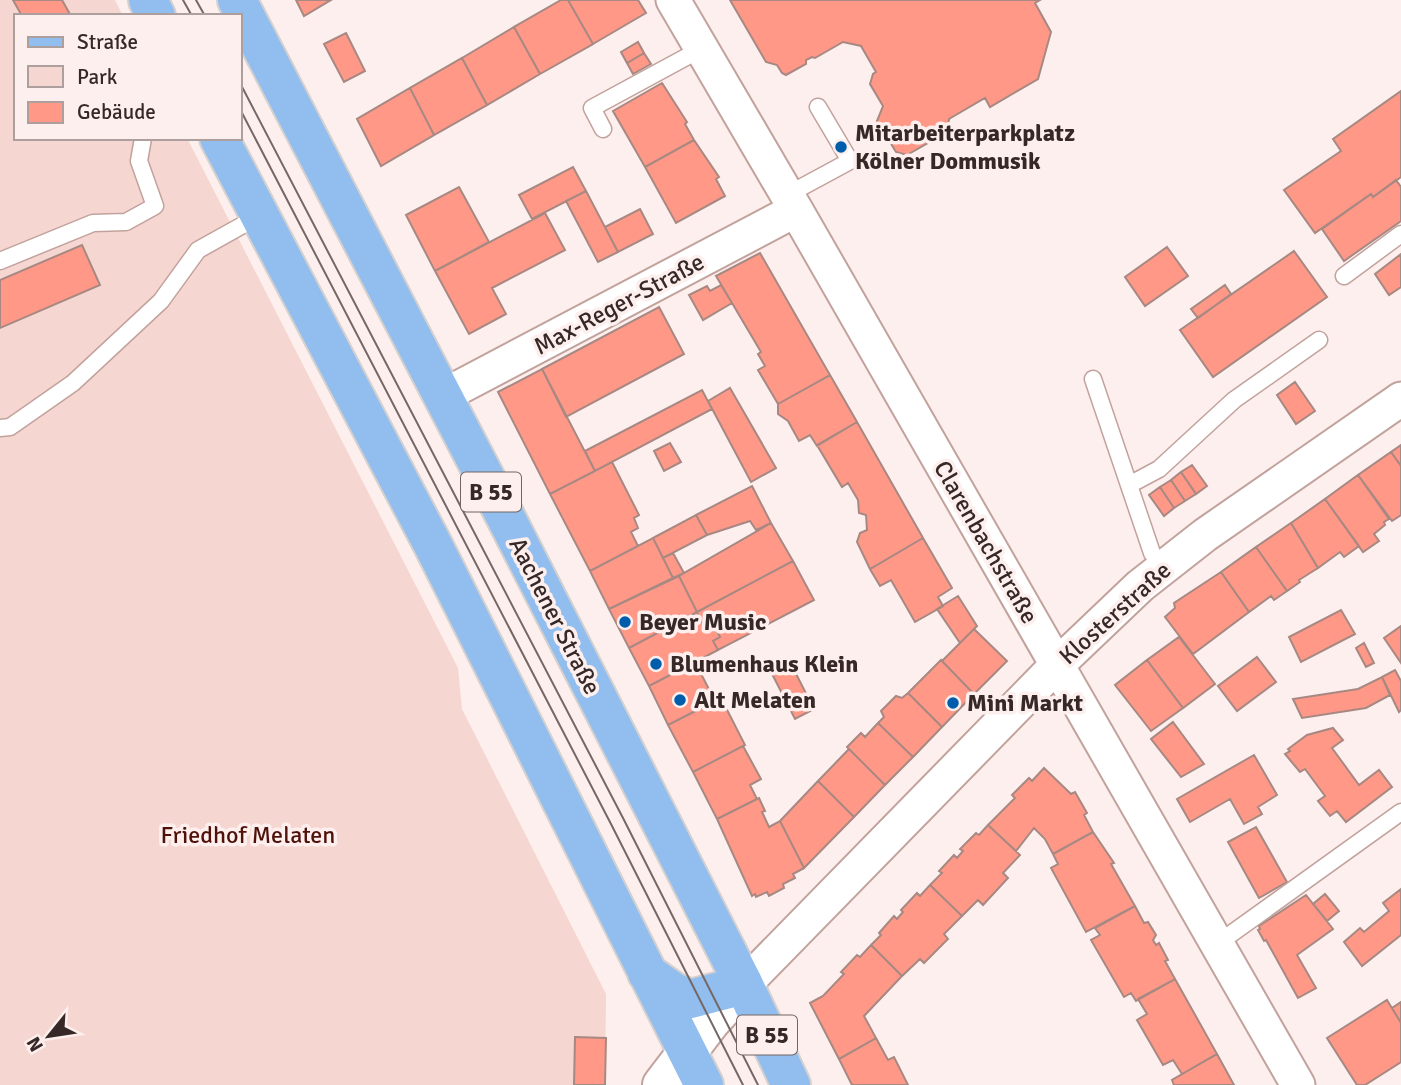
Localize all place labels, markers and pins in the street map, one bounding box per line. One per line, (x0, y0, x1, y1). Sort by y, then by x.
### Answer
place label: Mitarbeiterparkplatz Kölner Dommusik (855, 118, 1075, 176)
marker: Mitarbeiterparkplatz Kölner Dommusik (833, 139, 849, 155)
place label: Beyer Music (639, 607, 766, 637)
marker: Beyer Music (617, 614, 633, 630)
place label: Blumenhaus Klein (670, 649, 858, 679)
marker: Blumenhaus Klein (648, 656, 664, 672)
place label: Alt Melaten (694, 685, 816, 715)
place label: Mini Markt (967, 688, 1083, 718)
marker: Alt Melaten (672, 692, 688, 708)
marker: Mini Markt (945, 695, 961, 711)

